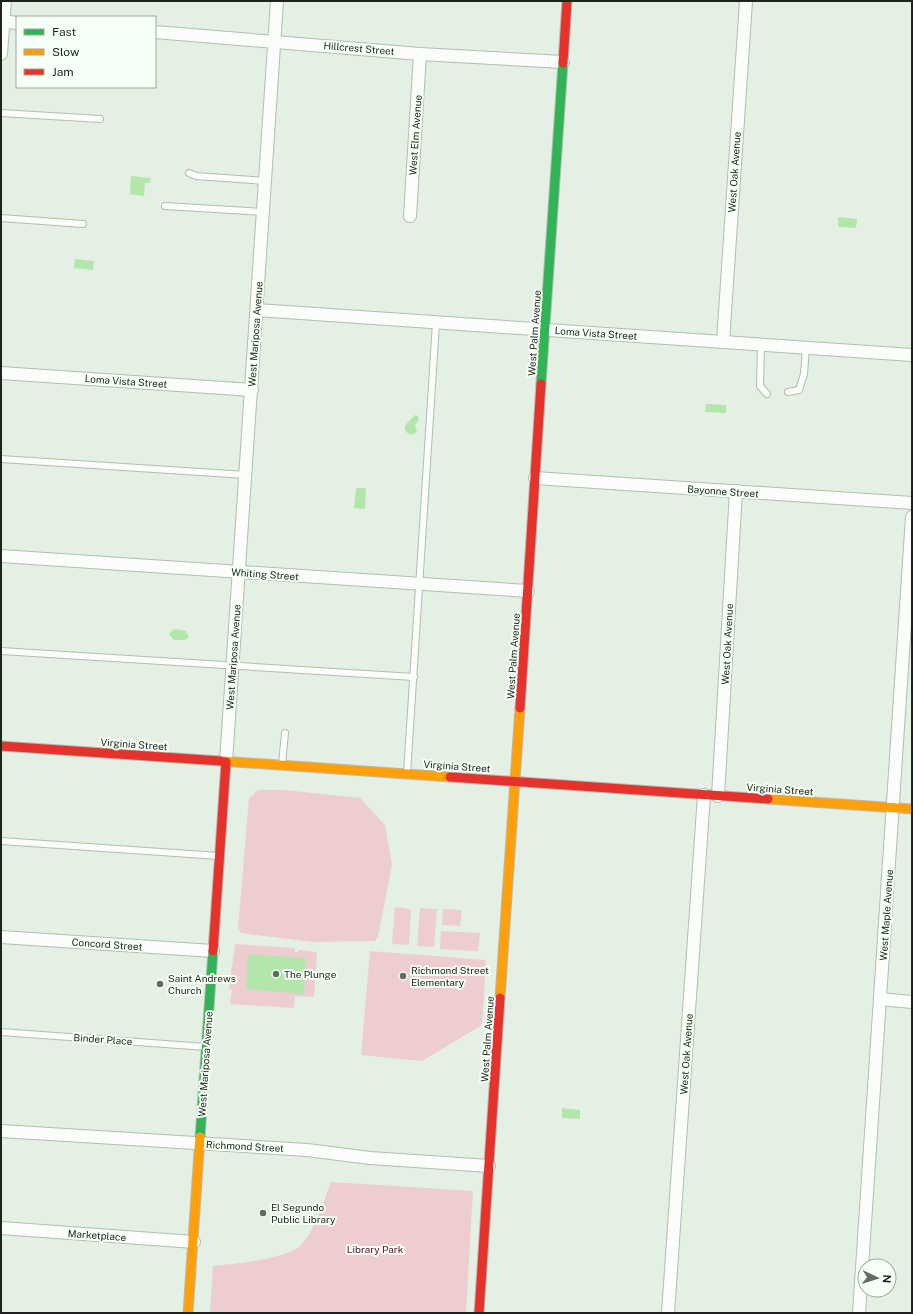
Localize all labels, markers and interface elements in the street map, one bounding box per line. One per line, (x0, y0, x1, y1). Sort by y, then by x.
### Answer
legend (16, 16, 156, 88)
text: Fast (52, 25, 77, 39)
street label: Hillcrest Street (323, 39, 395, 57)
text: Slow (52, 45, 80, 59)
text: Jam (52, 65, 74, 79)
street label: West Elm Avenue (406, 94, 424, 176)
street label: West Oak Avenue (725, 131, 743, 213)
street label: West Mariposa Avenue (245, 281, 265, 387)
street label: West Palm Avenue (525, 289, 543, 376)
street label: Loma Vista Street (554, 324, 638, 342)
street label: Loma Vista Street (84, 372, 168, 390)
street label: Bayonne Street (687, 483, 759, 499)
street label: Whiting Street (231, 566, 299, 582)
street label: West Oak Avenue (719, 603, 735, 685)
street label: West Mariposa Avenue (223, 604, 243, 710)
street label: West Palm Avenue (504, 612, 522, 699)
street label: Virginia Street (100, 736, 168, 752)
street label: Virginia Street (423, 758, 491, 774)
street label: Virginia Street (746, 781, 814, 797)
street label: West Maple Avenue (877, 869, 895, 961)
street label: Concord Street (71, 936, 143, 952)
place label: Richmond Street Elementary (411, 964, 489, 988)
place label: The Plunge (284, 968, 337, 980)
marker: The Plunge (271, 969, 281, 979)
marker: Richmond Street Elementary (398, 971, 408, 981)
place label: Saint Andrews Church (168, 972, 236, 996)
marker: Saint Andrews Church (155, 979, 165, 989)
street label: West Palm Avenue (478, 995, 496, 1082)
street label: West Mariposa Avenue (195, 1011, 215, 1117)
street label: West Oak Avenue (677, 1013, 695, 1095)
street label: Binder Place (73, 1031, 133, 1047)
street label: Richmond Street (206, 1138, 284, 1154)
place label: El Segundo Public Library (271, 1201, 336, 1225)
marker: El Segundo Public Library (258, 1208, 268, 1218)
street label: Marketplace (67, 1227, 127, 1243)
park label: Library Park (347, 1243, 404, 1255)
north arrow (857, 1258, 897, 1298)
text: N (881, 1274, 893, 1283)

